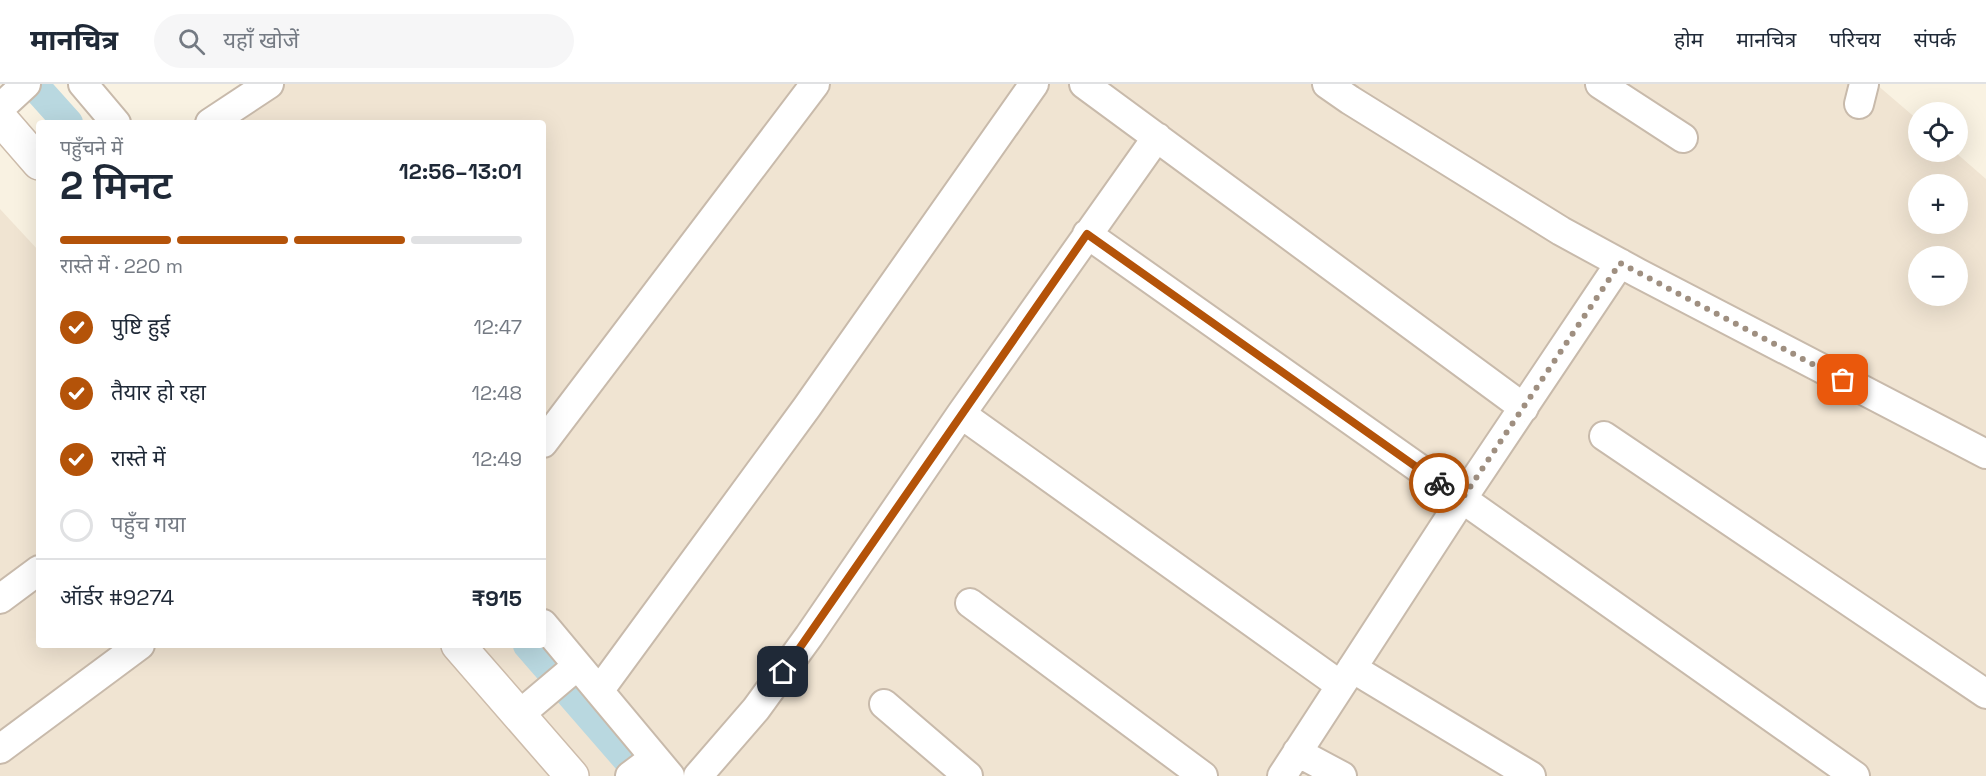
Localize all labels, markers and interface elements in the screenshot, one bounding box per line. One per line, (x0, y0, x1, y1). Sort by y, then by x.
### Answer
search box (154, 14, 574, 68)
text: मानचित्र (30, 22, 118, 58)
icon: search (175, 25, 208, 58)
text: यहाँ खोजें (223, 26, 299, 54)
text: होम (1674, 26, 1703, 53)
text: मानचित्र (1736, 26, 1796, 53)
text: परिचय (1829, 26, 1881, 53)
text: संपर्क (1914, 26, 1956, 53)
map controls (1908, 102, 1968, 306)
button: locate (1908, 102, 1968, 162)
text: पहुँचने में (60, 135, 123, 161)
text: 12:56–13:01 (399, 157, 522, 185)
text: 2 मिनट (60, 161, 172, 210)
button: + (1908, 174, 1968, 234)
button: − (1908, 246, 1968, 306)
text: रास्ते में · 220 m (60, 253, 183, 279)
icon: check (60, 311, 93, 344)
text: पुष्टि हुई (111, 312, 170, 340)
text: 12:47 (473, 314, 522, 340)
pin (1817, 354, 1868, 405)
icon: bag (1826, 363, 1859, 396)
icon: check (60, 377, 93, 410)
text: तैयार हो रहा (111, 378, 206, 406)
text: 12:48 (472, 380, 522, 406)
icon: check (60, 443, 93, 476)
text: रास्ते में (111, 444, 166, 472)
text: 12:49 (472, 446, 522, 472)
courier (1409, 453, 1469, 513)
icon: bike (1423, 467, 1456, 500)
text: पहुँच गया (111, 510, 186, 538)
text: ऑर्डर #9274 (60, 583, 174, 611)
text: ₹915 (472, 584, 522, 612)
pin (757, 646, 808, 697)
icon: home (766, 655, 799, 688)

